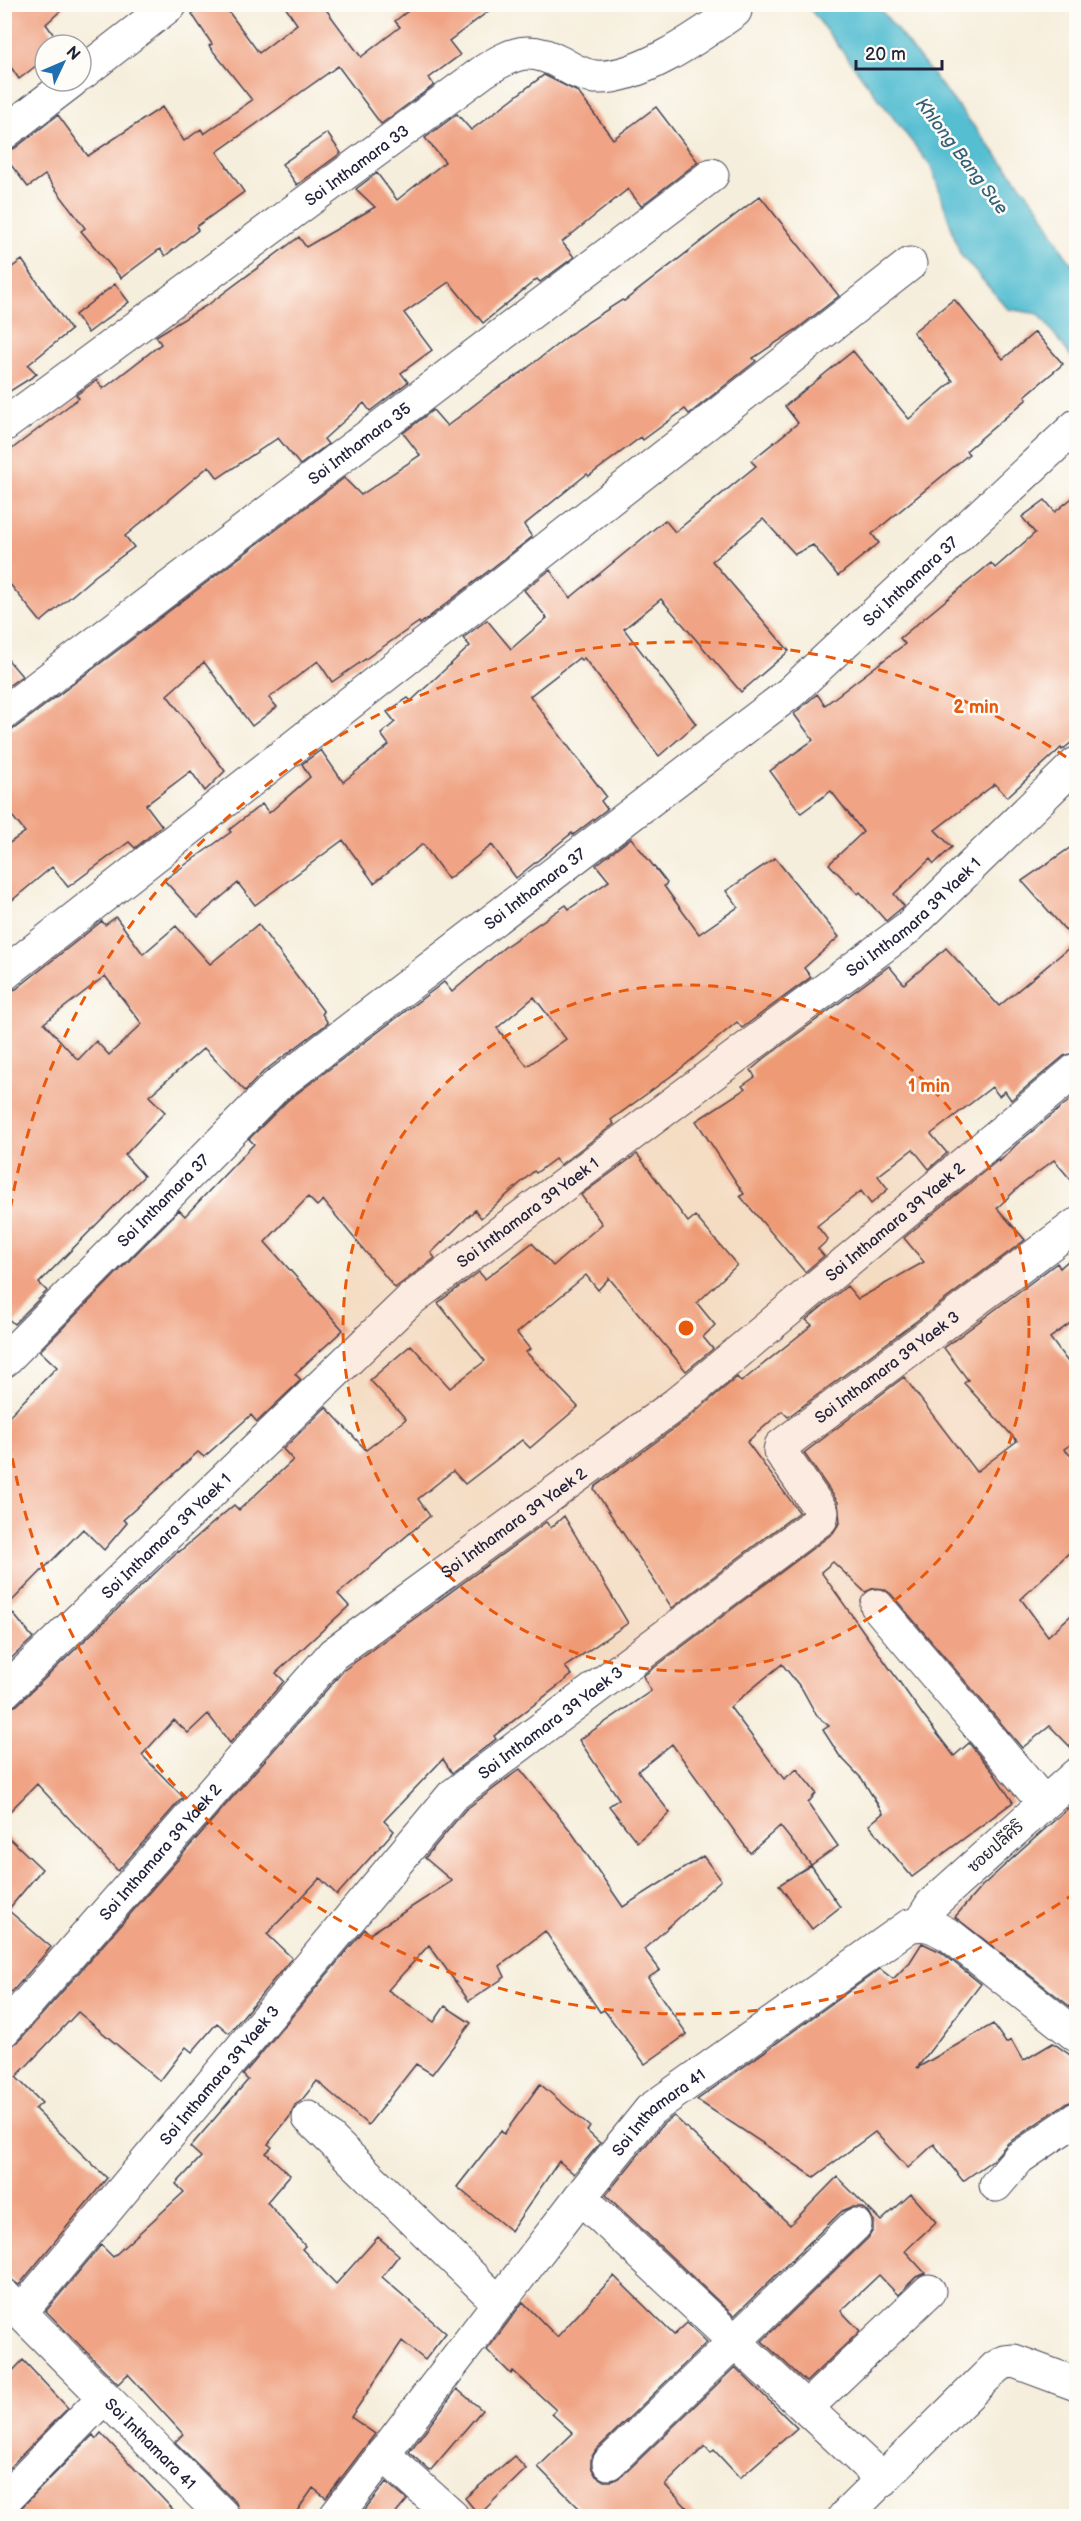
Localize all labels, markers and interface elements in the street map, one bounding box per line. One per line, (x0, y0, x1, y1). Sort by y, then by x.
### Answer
north arrow (33, 33, 93, 93)
scale bar (856, 33, 942, 71)
text: N (62, 43, 84, 65)
text: 20 m (865, 44, 906, 65)
water label: Khlong Bang Sue (911, 94, 1012, 219)
street label: Soi Inthamara 33 (302, 122, 413, 211)
street label: Soi Inthamara 35 (305, 399, 415, 489)
street label: Soi Inthamara 37 (860, 533, 962, 631)
text: 2 min (953, 697, 999, 718)
street label: Soi Inthamara 37 (481, 845, 590, 935)
street label: Soi Inthamara 39 Yaek 1 (843, 854, 985, 982)
text: 1 min (908, 1076, 950, 1097)
street label: Soi Inthamara 37 (114, 1151, 214, 1252)
street label: Soi Inthamara 39 Yaek 1 (454, 1154, 603, 1273)
street label: Soi Inthamara 39 Yaek 2 (822, 1159, 970, 1286)
street label: Soi Inthamara 39 Yaek 3 (812, 1308, 964, 1428)
centre of rings (676, 1318, 696, 1338)
street label: Soi Inthamara 39 Yaek 2 (438, 1464, 591, 1583)
street label: Soi Inthamara 39 Yaek 1 (98, 1470, 235, 1603)
street label: Soi Inthamara 39 Yaek 3 (475, 1663, 627, 1784)
street label: Soi Inthamara 39 Yaek 2 (96, 1780, 226, 1925)
street label: ซอยปลีศิริ (963, 1816, 1028, 1877)
street label: Soi Inthamara 39 Yaek 3 (157, 2002, 284, 2149)
street label: Soi Inthamara 41 (609, 2066, 709, 2160)
street label: Soi Inthamara 41 (100, 2395, 199, 2494)

